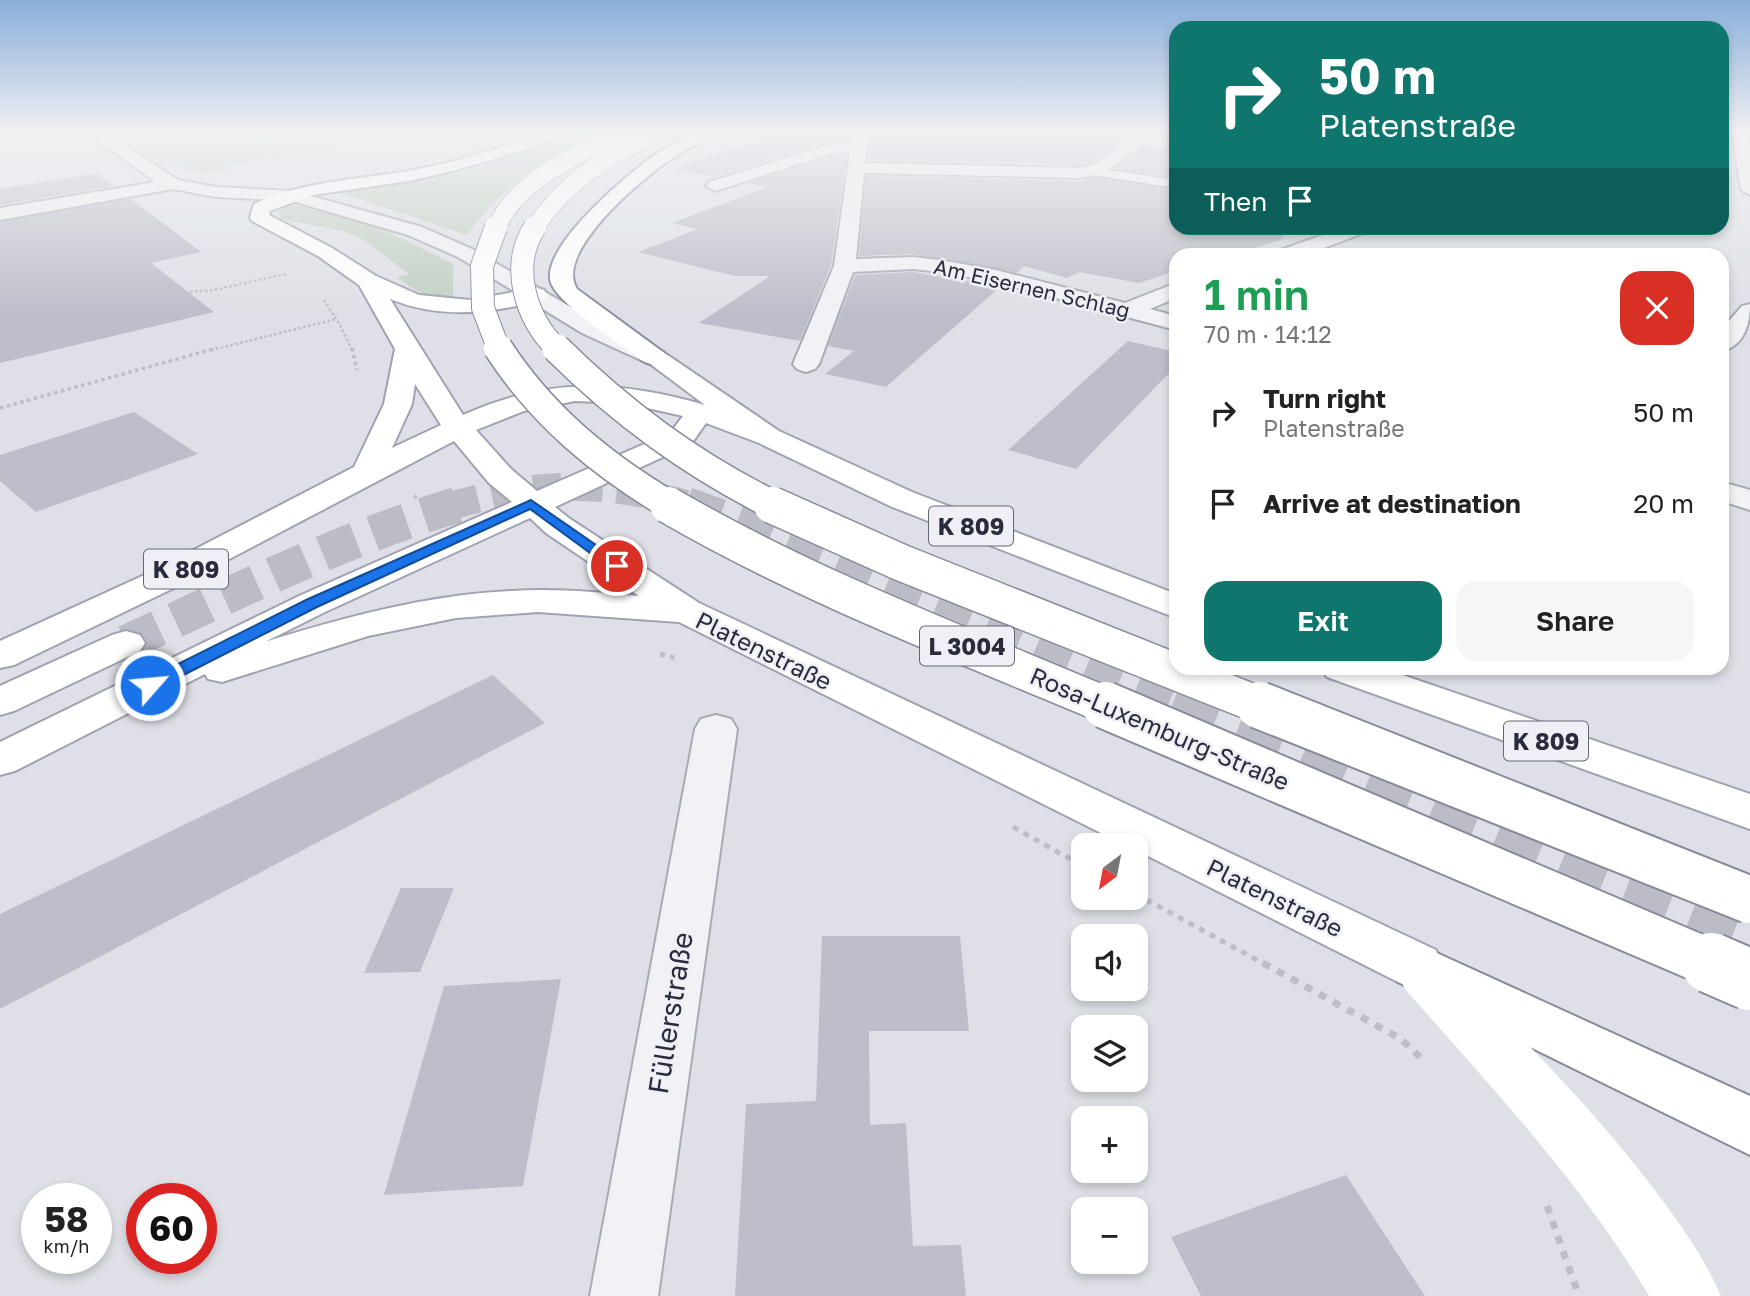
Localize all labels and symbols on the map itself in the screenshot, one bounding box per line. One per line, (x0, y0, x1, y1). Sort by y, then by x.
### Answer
street label: Am Eisernen Schlag (931, 253, 1133, 323)
road number: K 809 (929, 506, 1013, 546)
pin (587, 536, 647, 596)
road number: K 809 (144, 550, 228, 589)
street label: Platenstraße (691, 605, 837, 695)
road number: L 3004 (920, 626, 1014, 666)
position arrow (113, 648, 187, 722)
street label: Rosa-Luxemburg-Straße (1026, 660, 1294, 796)
road number: K 809 (1504, 722, 1588, 761)
north arrow (1071, 833, 1148, 910)
street label: Platenstraße (1202, 852, 1348, 942)
street label: Füllerstraße (641, 930, 699, 1096)
speed limit sign: 60 (126, 1183, 217, 1274)

